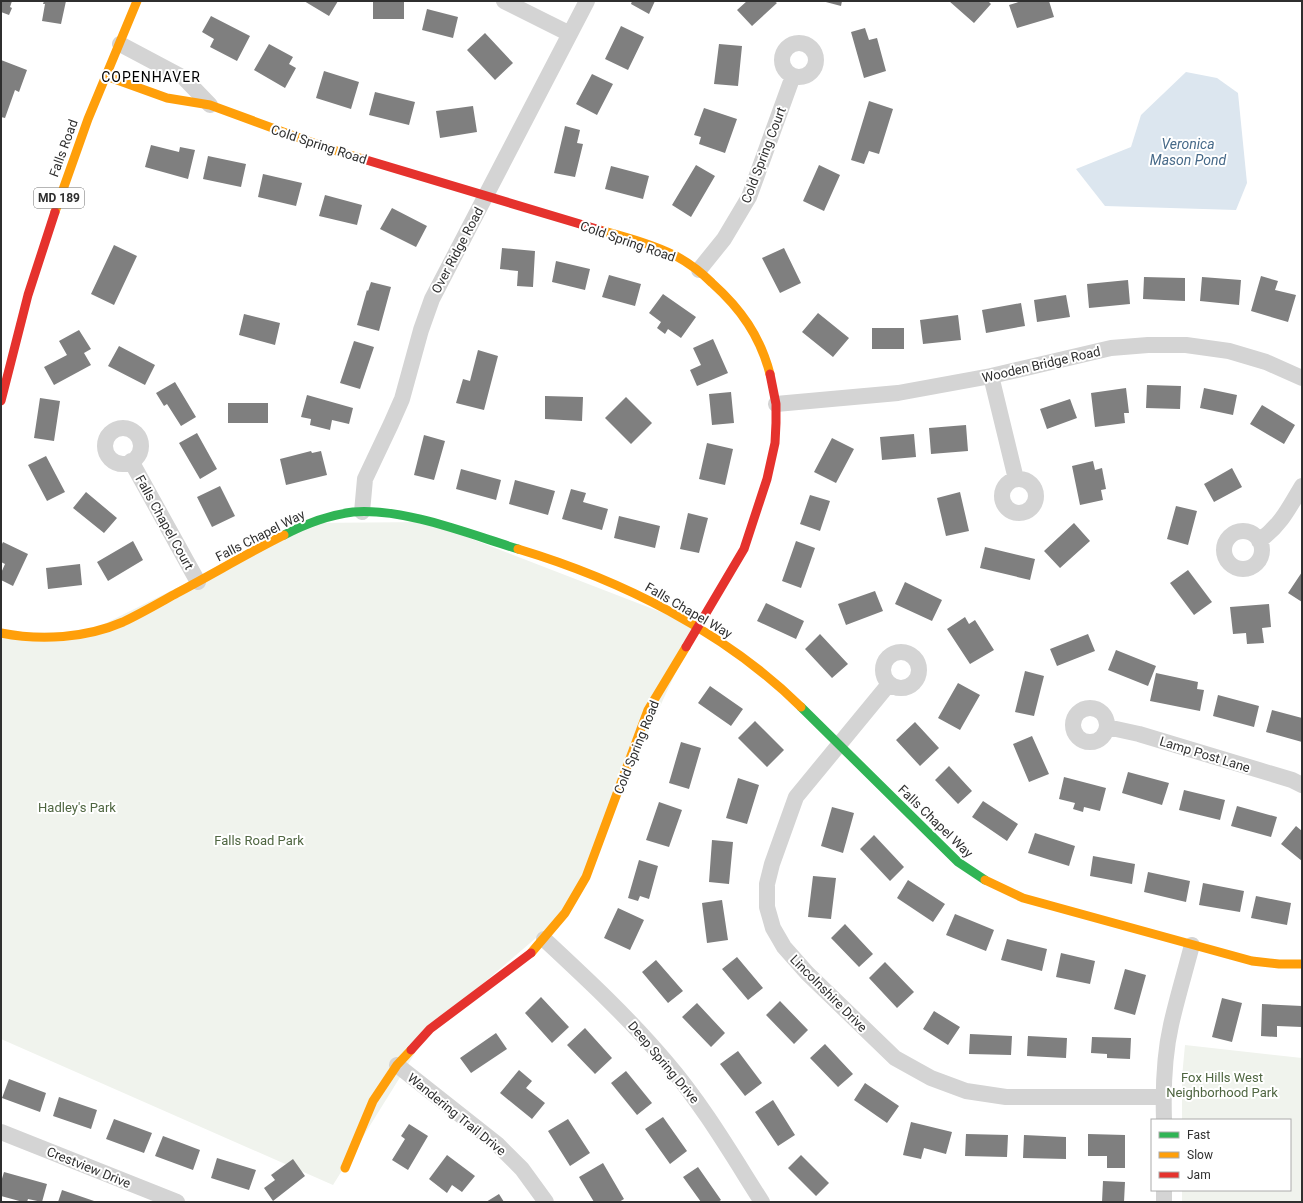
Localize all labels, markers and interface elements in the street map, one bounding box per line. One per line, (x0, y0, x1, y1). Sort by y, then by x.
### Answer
district label: COPENHAVER (101, 69, 201, 85)
street label: Cold Spring Court (738, 105, 789, 205)
street label: Falls Road (46, 117, 81, 179)
street label: Cold Spring Road (269, 122, 369, 167)
water label: Veronica Mason Pond (1150, 136, 1226, 168)
road number: MD 189 (34, 188, 84, 208)
street label: Over Ridge Road (428, 205, 486, 296)
street label: Cold Spring Road (578, 218, 677, 265)
street label: Wooden Bridge Road (980, 344, 1102, 385)
street label: Falls Chapel Court (132, 472, 197, 572)
street label: Falls Chapel Way (213, 507, 307, 564)
street label: Falls Chapel Way (643, 579, 735, 641)
street label: Cold Spring Road (611, 698, 662, 796)
street label: Lamp Post Lane (1158, 734, 1252, 775)
street label: Falls Chapel Way (895, 782, 976, 861)
park label: Hadley's Park (38, 800, 116, 815)
park label: Falls Road Park (214, 833, 304, 848)
street label: Lincolnshire Drive (787, 952, 870, 1035)
street label: Deep Spring Drive (625, 1018, 702, 1106)
street label: Wandering Trail Drive (405, 1070, 509, 1159)
park label: Fox Hills West Neighborhood Park (1166, 1070, 1278, 1100)
legend (1151, 1119, 1291, 1191)
text: Fast (1187, 1128, 1210, 1142)
street label: Crestview Drive (45, 1144, 133, 1191)
text: Slow (1187, 1148, 1213, 1162)
text: Jam (1187, 1168, 1211, 1182)

